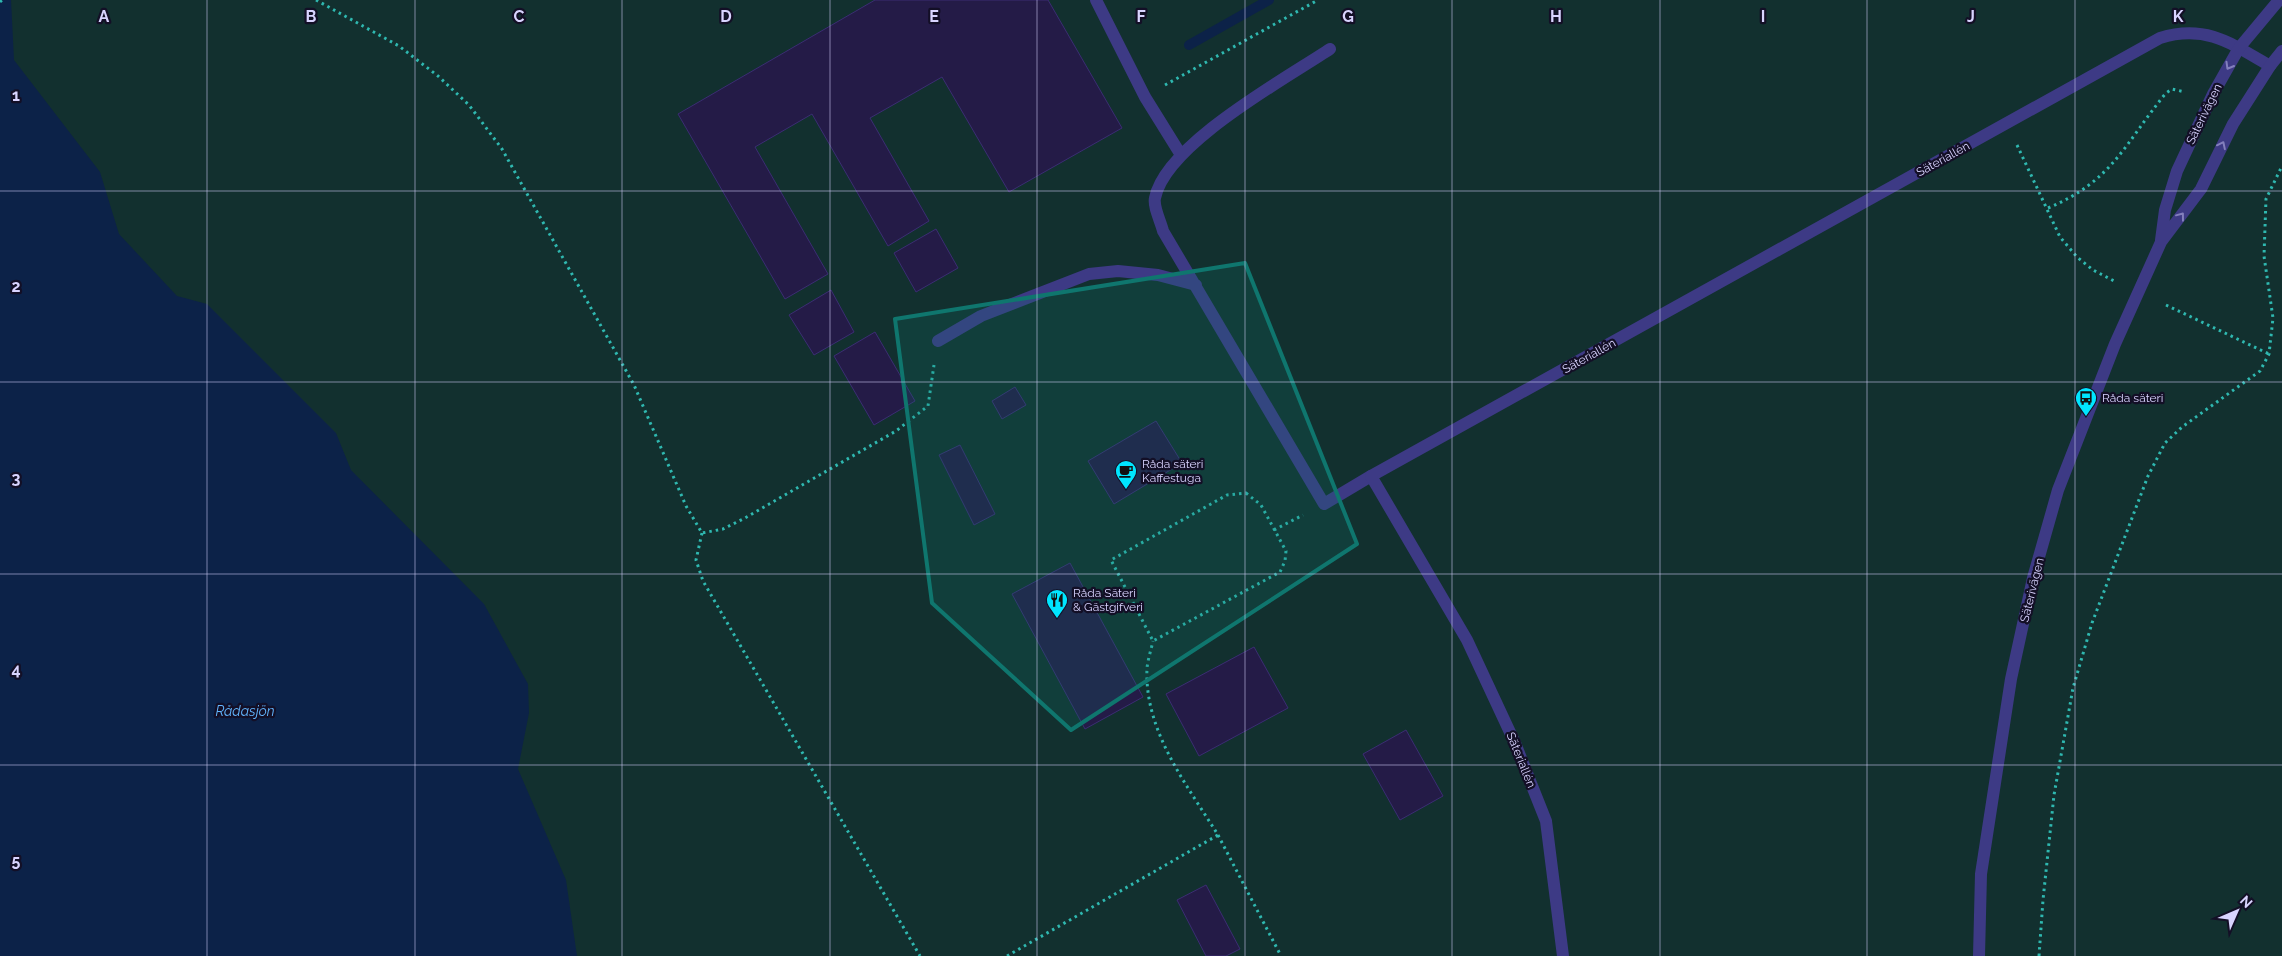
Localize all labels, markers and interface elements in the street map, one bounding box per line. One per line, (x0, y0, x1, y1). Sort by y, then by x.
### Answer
text: A (99, 7, 110, 26)
text: B (306, 7, 317, 26)
text: C (514, 7, 525, 26)
text: D (720, 7, 732, 26)
text: E (929, 7, 939, 26)
text: F (1136, 7, 1146, 26)
text: G (1342, 7, 1354, 26)
text: H (1550, 7, 1562, 26)
text: I (1761, 7, 1765, 26)
text: J (1967, 7, 1975, 26)
text: K (2173, 7, 2184, 26)
one-way arrow (2225, 61, 2235, 70)
street label: Säterivägen (2183, 81, 2225, 147)
text: 1 (12, 86, 20, 105)
street label: Säteriallén (1914, 139, 1972, 179)
one-way arrow (2216, 141, 2226, 150)
one-way arrow (2175, 212, 2184, 222)
text: 2 (11, 277, 21, 296)
street label: Säteriallén (1560, 336, 1618, 376)
bus stop icon: Råda säteri (2074, 386, 2098, 417)
place label: Råda säteri (2102, 391, 2163, 405)
place label: Råda säteri Kaffestuga (1142, 457, 1203, 485)
cafe icon: Råda säteri Kaffestuga (1114, 459, 1138, 490)
text: 3 (12, 469, 21, 488)
street label: Säterivägen (2017, 556, 2047, 624)
place label: Råda Säteri & Gästgifveri (1073, 586, 1143, 614)
restaurant icon: Råda Säteri & Gästgifveri (1045, 588, 1069, 619)
text: 4 (11, 660, 21, 679)
water label: Rådasjön (215, 703, 275, 719)
street label: Säteriallén (1504, 730, 1538, 790)
text: 5 (12, 851, 21, 870)
north arrow (2212, 886, 2262, 936)
text: N (2237, 892, 2256, 911)

